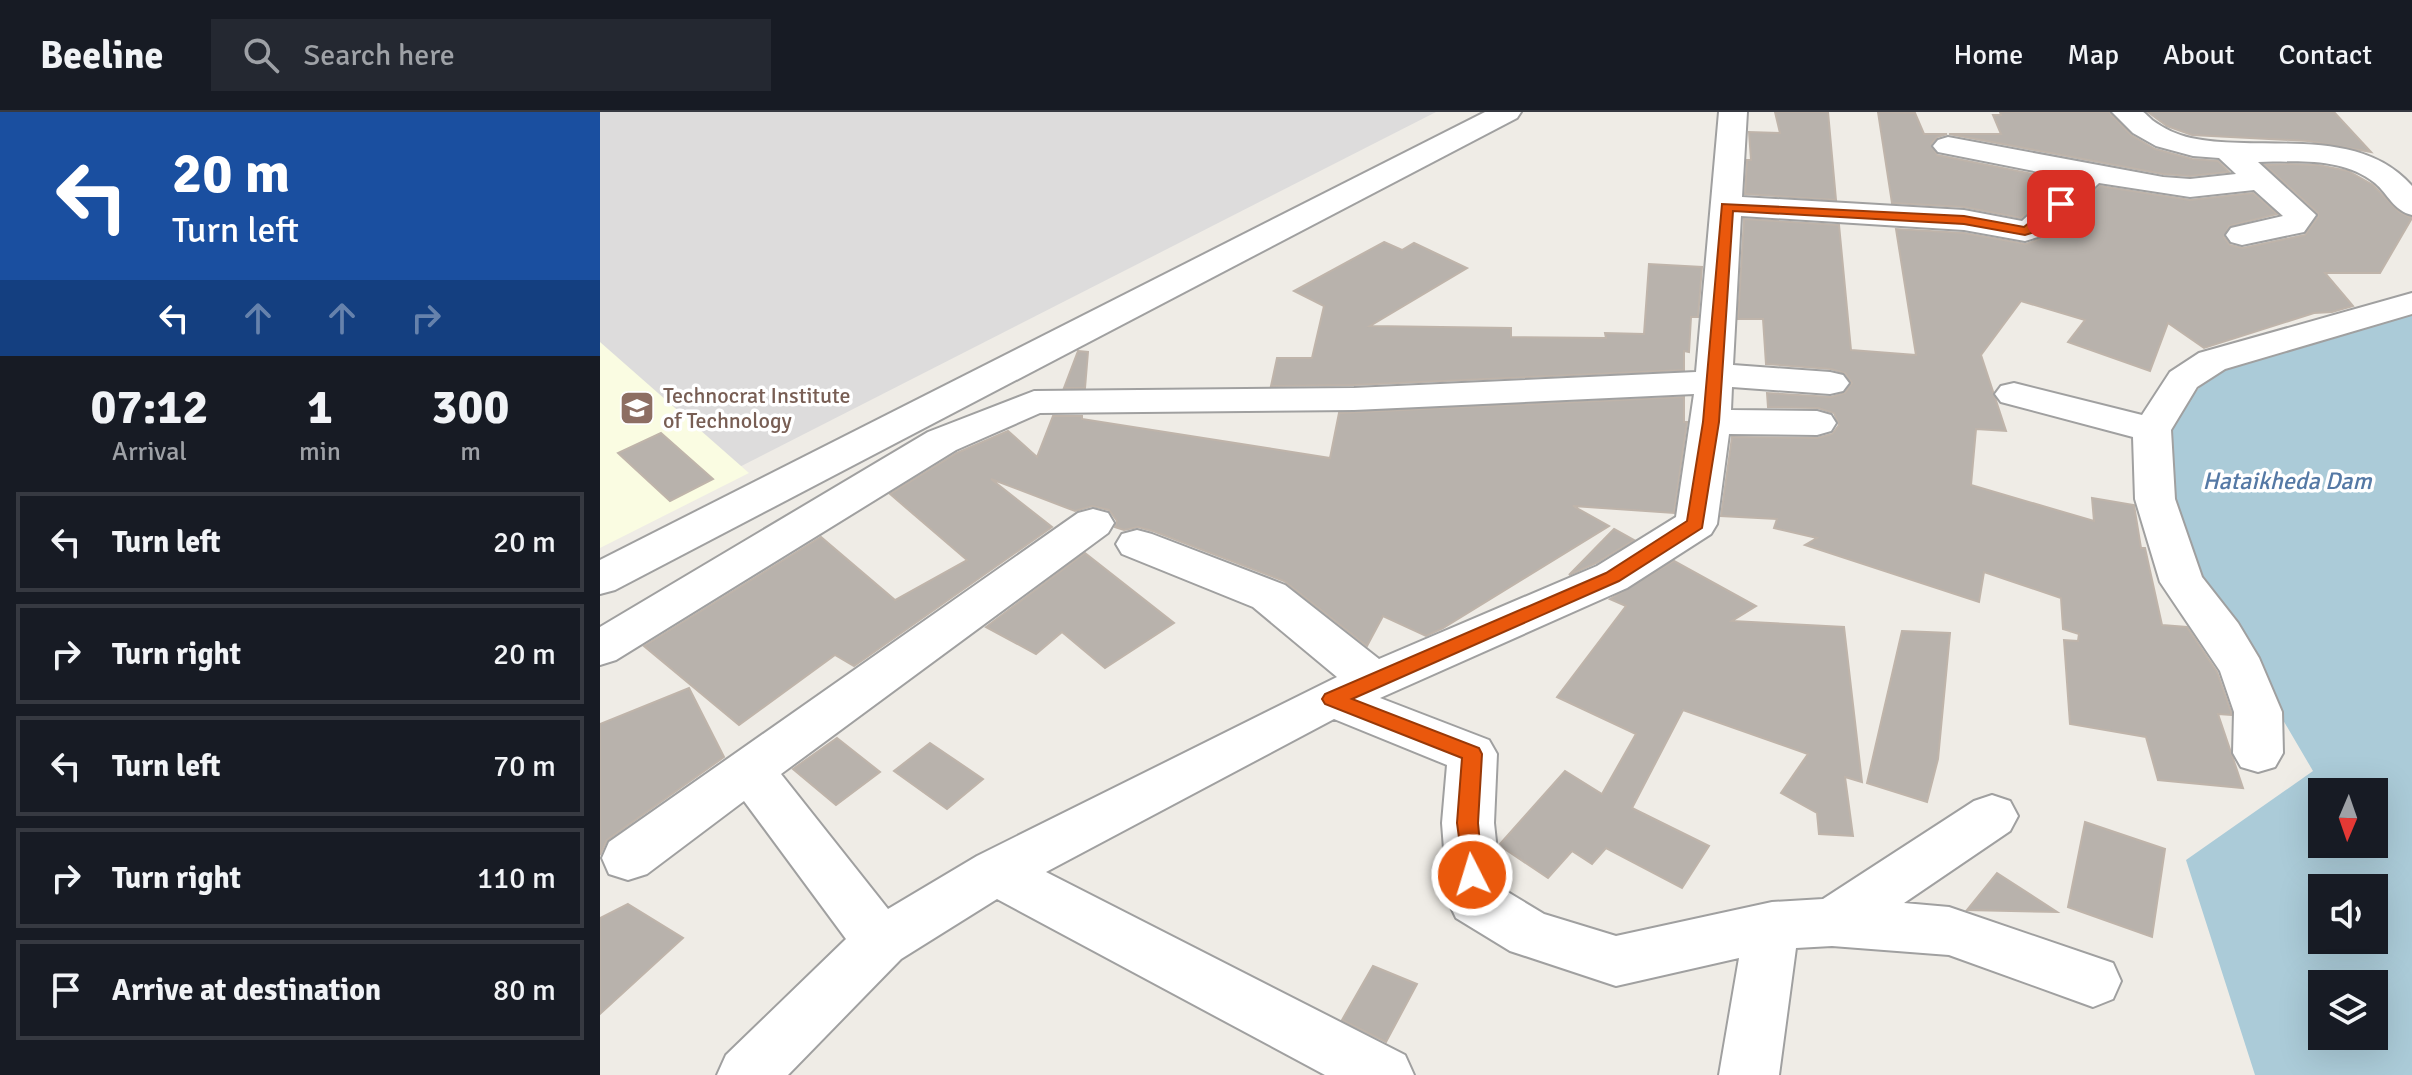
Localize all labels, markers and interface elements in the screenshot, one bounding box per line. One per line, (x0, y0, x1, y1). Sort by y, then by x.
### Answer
search box (211, 19, 771, 91)
text: Beeline (40, 32, 163, 79)
icon: search (239, 33, 283, 77)
text: Search here (303, 37, 455, 74)
text: Home (1954, 38, 2023, 72)
text: Map (2067, 38, 2119, 72)
text: About (2163, 38, 2235, 72)
text: Contact (2279, 38, 2372, 72)
text: 20 m (172, 139, 290, 208)
icon: left (40, 144, 144, 248)
pin (2027, 170, 2095, 238)
icon: arrive (2039, 182, 2083, 226)
text: Turn left (172, 208, 299, 253)
icon: left (152, 296, 196, 340)
icon: ahead (236, 296, 280, 340)
icon: ahead (320, 296, 364, 340)
icon: right (404, 296, 448, 340)
text: 07:12 (91, 378, 208, 437)
text: 1 (307, 378, 333, 437)
text: 300 (432, 378, 509, 437)
place label: Technocrat Institute of Technology (663, 382, 851, 434)
school or university icon: Technocrat Institute of Technology (618, 389, 656, 427)
text: Arrival (112, 436, 187, 468)
text: min (299, 436, 341, 468)
text: m (460, 436, 481, 468)
water label: Hataikheda Dam (2202, 466, 2372, 496)
icon: left (44, 520, 88, 564)
text: Turn left (112, 524, 221, 561)
text: 20 m (493, 524, 556, 561)
icon: right (44, 632, 88, 676)
text: Turn right (112, 636, 241, 673)
text: 20 m (493, 636, 556, 673)
icon: left (44, 744, 88, 788)
text: Turn left (112, 748, 221, 785)
text: 70 m (493, 748, 556, 785)
north arrow (2308, 778, 2388, 858)
map controls (2308, 778, 2388, 1050)
position arrow (1430, 833, 1514, 917)
icon: right (44, 856, 88, 900)
text: Turn right (112, 860, 241, 897)
text: 110 m (477, 860, 556, 897)
button: sound (2308, 874, 2388, 954)
icon: arrive (44, 968, 88, 1012)
button: layers (2308, 970, 2388, 1050)
text: Arrive at destination (112, 972, 381, 1009)
text: 80 m (493, 972, 556, 1009)

